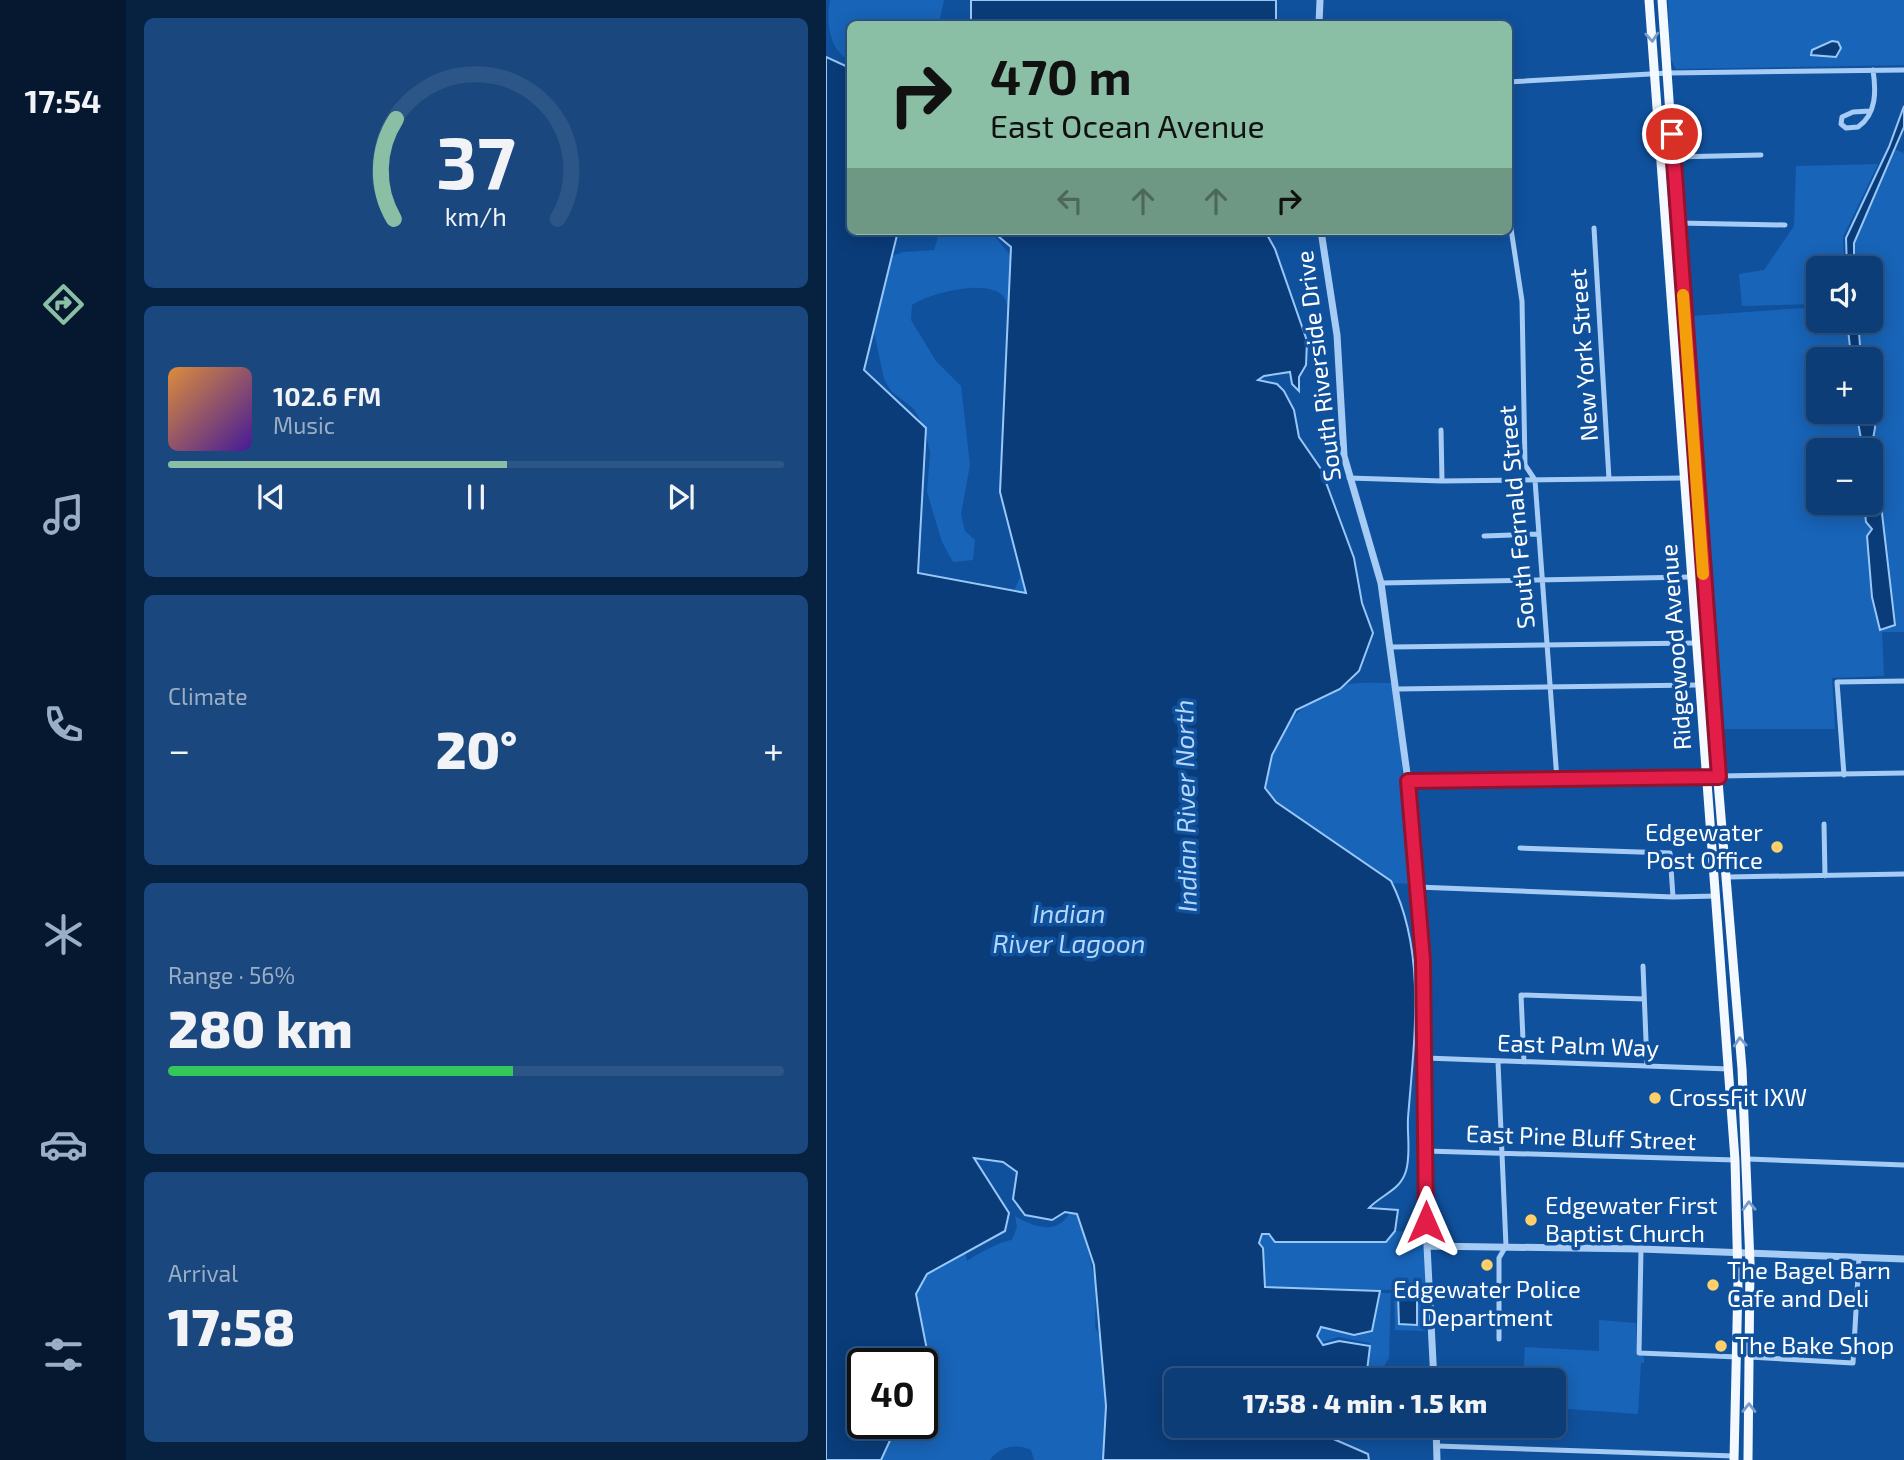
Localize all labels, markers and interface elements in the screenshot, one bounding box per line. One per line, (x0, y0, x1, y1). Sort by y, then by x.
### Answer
one-way arrow (1644, 32, 1659, 43)
text: 470 m (990, 46, 1132, 105)
icon: right (875, 49, 966, 140)
text: 17:54 (25, 81, 102, 119)
pin (1642, 104, 1702, 164)
text: East Ocean Avenue (990, 106, 1265, 144)
icon: arrive (1653, 115, 1691, 153)
text: 37 (436, 117, 516, 205)
icon: left (1051, 182, 1089, 220)
icon: ahead (1124, 182, 1162, 220)
icon: ahead (1197, 182, 1235, 220)
icon: right (1270, 182, 1308, 220)
text: km/h (445, 201, 507, 231)
street label: South Riverside Drive (1289, 249, 1346, 483)
map controls (1806, 256, 1883, 515)
button: sound (1806, 256, 1883, 333)
street label: New York Street (1562, 268, 1603, 442)
icon: directions (39, 280, 88, 329)
button: + (1806, 347, 1883, 424)
text: 102.6 FM (273, 380, 381, 411)
street label: South Fernald Street (1491, 404, 1540, 630)
text: Music (273, 411, 335, 439)
button: − (1806, 438, 1883, 515)
icon: previous (252, 478, 290, 516)
icon: pause (457, 478, 495, 516)
icon: next (662, 478, 700, 516)
icon: music (39, 490, 88, 539)
street label: Ridgewood Avenue (1653, 543, 1696, 751)
text: Climate (168, 682, 248, 710)
water label: Indian River North (1167, 699, 1202, 913)
icon: phone (39, 700, 88, 749)
text: 20° (436, 717, 517, 779)
text: − (168, 726, 190, 772)
text: + (763, 726, 784, 772)
place label: Edgewater Post Office (1645, 817, 1763, 874)
marker: Edgewater Post Office (1769, 839, 1785, 855)
water label: Indian River Lagoon (992, 897, 1146, 958)
icon: climate (39, 910, 88, 959)
text: Range · 56% (168, 961, 295, 989)
text: 280 km (168, 996, 353, 1058)
street label: East Palm Way (1497, 1027, 1660, 1062)
one-way arrow (1733, 1036, 1748, 1047)
place label: CrossFit IXW (1669, 1082, 1807, 1111)
marker: CrossFit IXW (1647, 1090, 1663, 1106)
street label: East Pine Bluff Street (1465, 1118, 1697, 1155)
icon: car (39, 1120, 88, 1169)
position arrow (1389, 1185, 1463, 1259)
place label: Edgewater First Baptist Church (1545, 1190, 1718, 1247)
one-way arrow (1742, 1200, 1757, 1211)
marker: Edgewater First Baptist Church (1523, 1212, 1539, 1228)
place label: The Bagel Barn Cafe and Deli (1727, 1255, 1891, 1312)
marker: Edgewater Police Department (1479, 1257, 1495, 1273)
text: Arrival (168, 1259, 238, 1287)
place label: Edgewater Police Department (1393, 1274, 1581, 1331)
marker: The Bagel Barn Cafe and Deli (1705, 1277, 1721, 1293)
text: 17:58 (168, 1294, 295, 1356)
icon: filters (39, 1330, 88, 1379)
place label: The Bake Shop (1735, 1330, 1894, 1359)
marker: The Bake Shop (1713, 1338, 1729, 1354)
speed limit sign: 40 (847, 1348, 938, 1439)
text: 17:58 · 4 min · 1.5 km (1243, 1387, 1487, 1418)
one-way arrow (1741, 1403, 1757, 1413)

